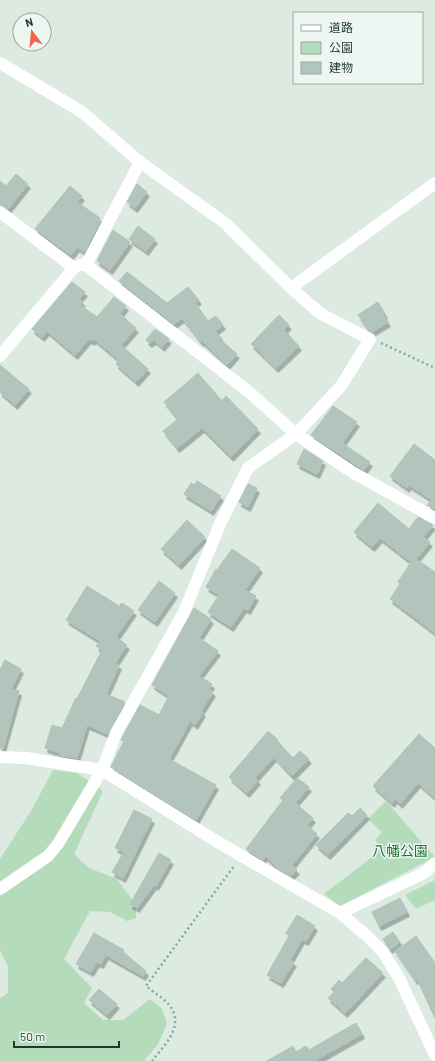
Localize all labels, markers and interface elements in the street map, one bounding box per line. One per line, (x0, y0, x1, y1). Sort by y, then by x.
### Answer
north arrow (12, 12, 52, 52)
legend (293, 12, 423, 84)
text: N (24, 15, 34, 29)
text: 道路 (329, 20, 353, 34)
text: 公園 (329, 40, 353, 54)
text: 建物 (329, 60, 353, 74)
park label: 八幡公園 (372, 842, 428, 859)
scale bar (14, 1023, 119, 1049)
text: 50 m (20, 1029, 45, 1043)

